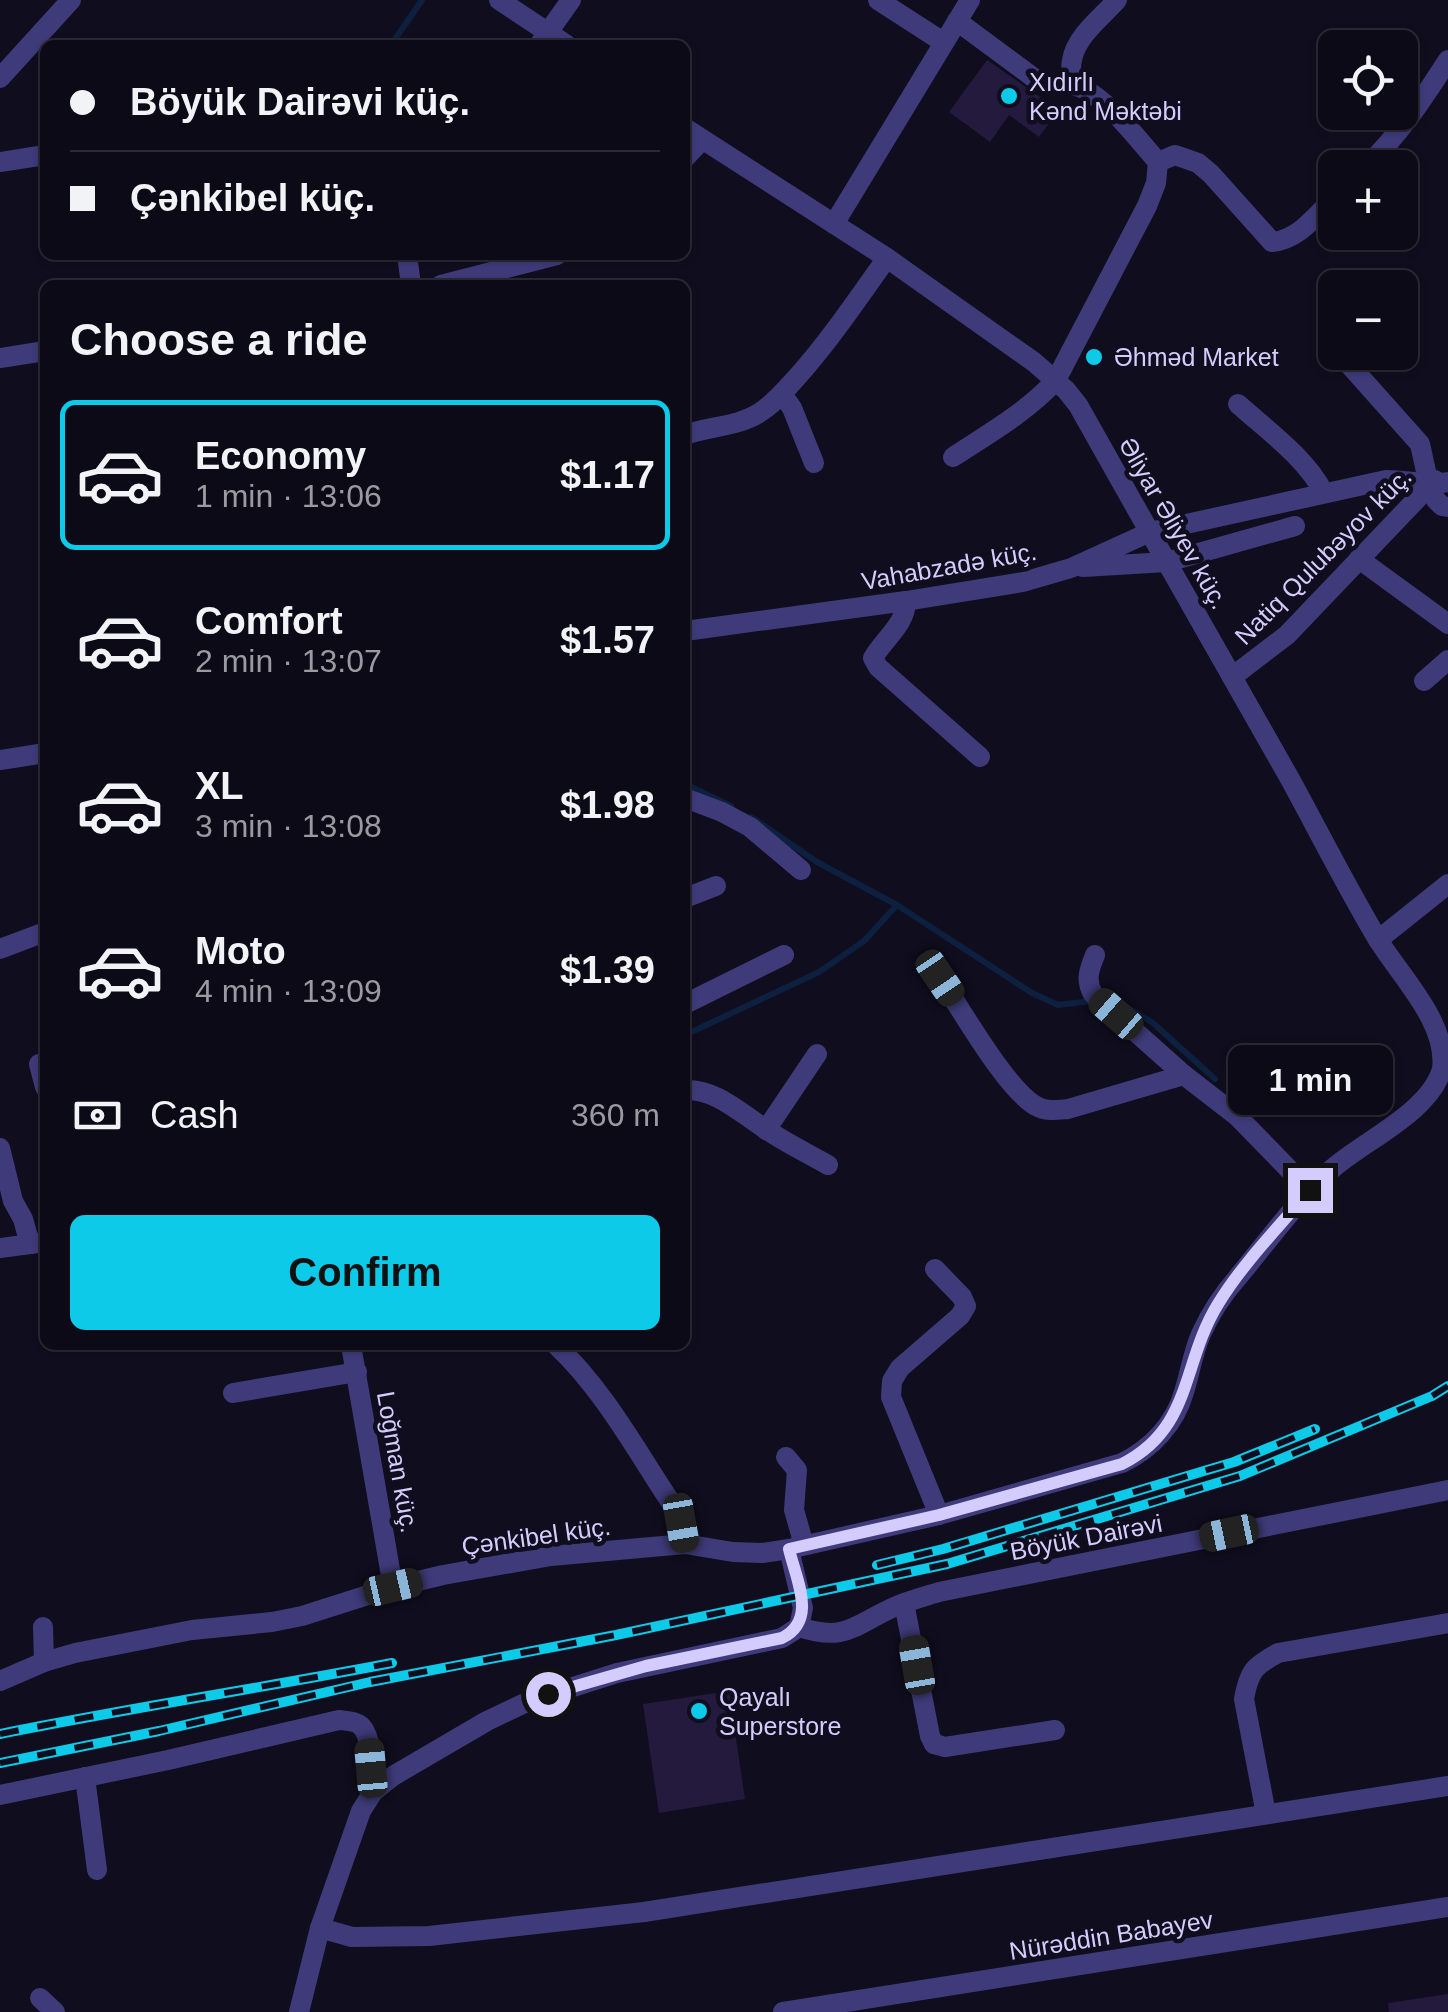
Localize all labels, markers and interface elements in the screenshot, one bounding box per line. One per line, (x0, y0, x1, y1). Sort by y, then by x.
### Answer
map controls (1318, 30, 1418, 370)
button: locate (1318, 30, 1418, 130)
place label: Xıdırlı Kənd Məktəbi (1029, 68, 1182, 125)
text: Böyük Dairəvi küç. (130, 81, 470, 123)
marker: Xıdırlı Kənd Məktəbi (998, 85, 1020, 107)
button: + (1318, 150, 1418, 250)
text: Çənkibel küç. (130, 177, 375, 219)
button: − (1318, 270, 1418, 370)
text: Choose a ride (70, 314, 368, 365)
place label: Əhməd Market (1114, 343, 1279, 371)
marker: Əhməd Market (1083, 346, 1105, 368)
icon: car (75, 430, 165, 520)
street label: Əliyar Əliyev küç. (1114, 432, 1234, 614)
text: Economy (195, 435, 366, 477)
text: $1.17 (560, 454, 655, 496)
street label: Natiq Qulubəyov küç. (1229, 462, 1417, 650)
text: 1 min · 13:06 (195, 478, 382, 514)
street label: Vahabzadə küç. (859, 537, 1039, 595)
icon: car (75, 595, 165, 685)
text: Comfort (195, 600, 343, 642)
text: $1.57 (560, 619, 655, 661)
text: 2 min · 13:07 (195, 643, 382, 679)
icon: car (75, 760, 165, 850)
text: XL (195, 765, 244, 807)
text: $1.98 (560, 784, 655, 826)
text: 3 min · 13:08 (195, 808, 382, 844)
icon: car (75, 925, 165, 1015)
text: Moto (195, 930, 286, 972)
car (911, 945, 969, 1011)
text: $1.39 (560, 949, 655, 991)
text: 4 min · 13:09 (195, 973, 382, 1009)
car (1084, 983, 1148, 1045)
callout: 1 min (1228, 1045, 1392, 1115)
text: 1 min (1269, 1062, 1352, 1098)
icon: cash (70, 1088, 125, 1143)
text: Cash (150, 1094, 239, 1136)
text: 360 m (571, 1097, 660, 1133)
route end (1288, 1168, 1333, 1213)
button: Confirm (70, 1215, 660, 1330)
street label: Loğman küç. (372, 1389, 424, 1535)
car (661, 1491, 701, 1555)
street label: Böyük Dairəvi (1008, 1509, 1164, 1565)
street label: Çənkibel küç. (460, 1512, 612, 1560)
car (1197, 1512, 1261, 1554)
car (360, 1566, 426, 1608)
car (897, 1633, 937, 1697)
route start (526, 1672, 571, 1717)
place label: Qayalı Superstore (719, 1683, 841, 1740)
marker: Qayalı Superstore (688, 1700, 710, 1722)
car (353, 1737, 389, 1799)
street label: Nürəddin Babayev (1007, 1905, 1215, 1965)

